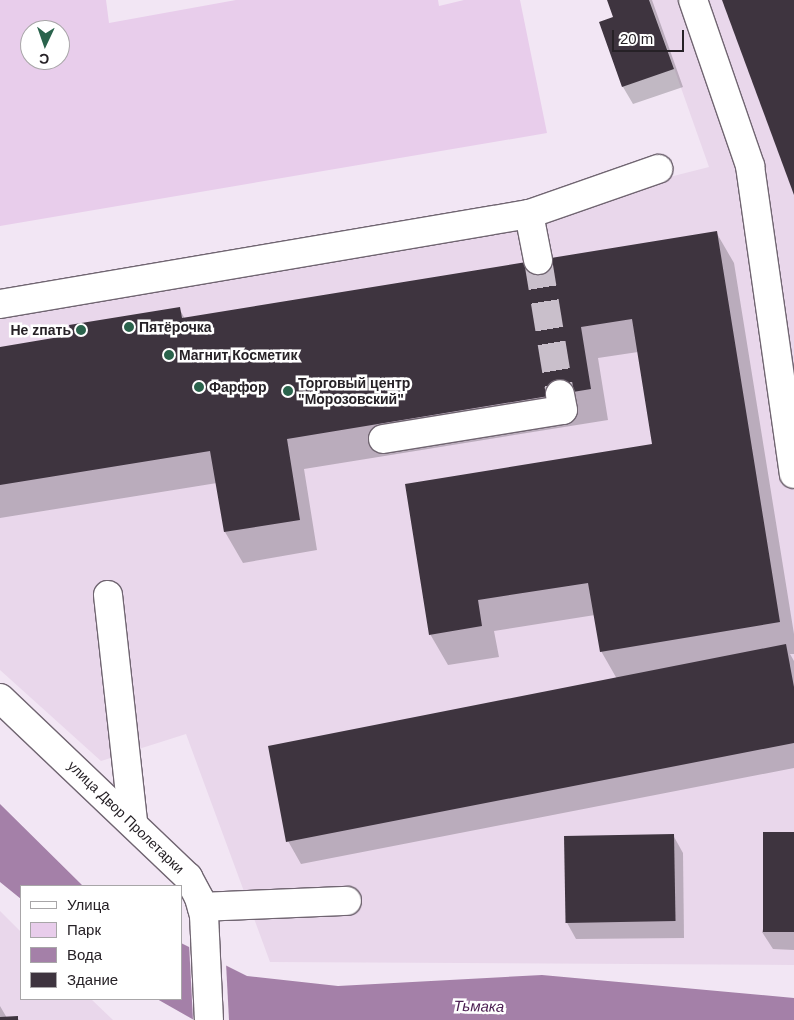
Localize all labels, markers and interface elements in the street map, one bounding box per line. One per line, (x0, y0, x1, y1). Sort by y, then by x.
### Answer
north arrow (20, 20, 70, 70)
scale bar (614, 20, 686, 52)
text: 20 m (620, 30, 653, 47)
text: С (39, 51, 50, 67)
place label: Пятёрочка (139, 319, 212, 335)
marker: Пятёрочка (123, 321, 135, 333)
place label: Не zпать (11, 322, 71, 338)
marker: Не zпать (75, 324, 87, 336)
place label: Магнит Косметик (179, 347, 297, 363)
marker: Магнит Косметик (163, 349, 175, 361)
place label: Торговый центр "Морозовский" (298, 375, 410, 408)
place label: Фарфор (209, 379, 266, 395)
marker: Фарфор (193, 381, 205, 393)
marker: Торговый центр "Морозовский" (282, 385, 294, 397)
street label: улица Двор Пролетарки (64, 757, 188, 877)
legend (20, 885, 182, 1000)
text: Улица (67, 896, 110, 913)
text: Парк (67, 921, 101, 938)
text: Вода (67, 946, 102, 963)
text: Здание (67, 971, 118, 988)
water label: Тьмака (454, 997, 504, 1015)

